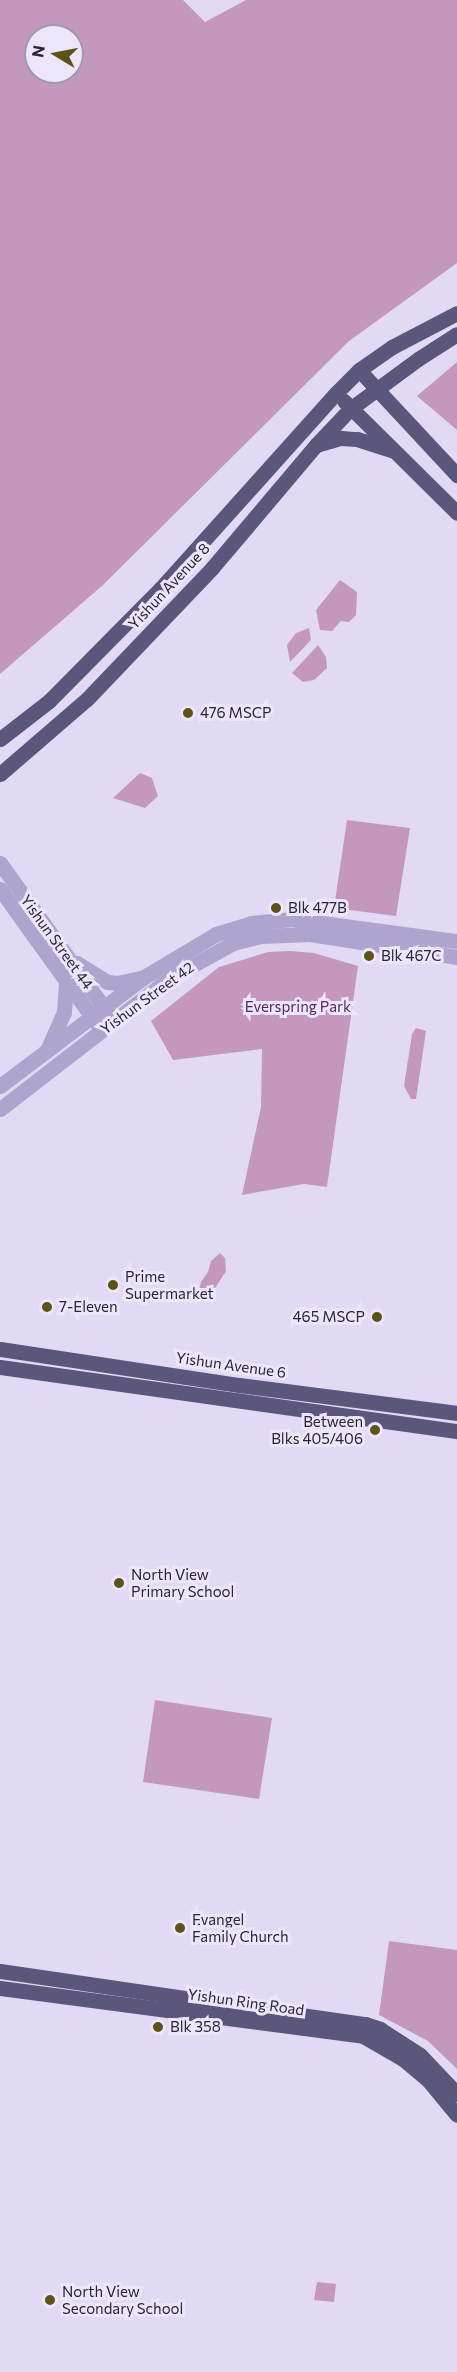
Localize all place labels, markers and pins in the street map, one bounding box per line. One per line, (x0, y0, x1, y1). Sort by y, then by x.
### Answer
place label: 476 MSCP (200, 704, 271, 722)
marker: 476 MSCP (181, 706, 195, 720)
place label: Blk 477B (288, 899, 347, 917)
marker: Blk 477B (269, 901, 283, 915)
place label: Blk 467C (381, 947, 442, 965)
marker: Blk 467C (362, 949, 376, 963)
place label: Prime Supermarket (125, 1267, 214, 1302)
marker: Prime Supermarket (106, 1278, 120, 1292)
place label: 7-Eleven (59, 1298, 118, 1316)
marker: 7-Eleven (40, 1300, 54, 1314)
place label: 465 MSCP (293, 1308, 365, 1326)
marker: 465 MSCP (370, 1310, 384, 1324)
place label: Between Blks 405/406 (271, 1412, 363, 1447)
marker: Between Blks 405/406 (368, 1423, 382, 1437)
place label: North View Primary School (131, 1565, 234, 1600)
marker: North View Primary School (112, 1576, 126, 1590)
place label: Evangel Family Church (192, 1910, 289, 1945)
marker: Evangel Family Church (173, 1921, 187, 1935)
place label: Blk 358 (170, 2018, 221, 2036)
marker: Blk 358 (151, 2020, 165, 2034)
place label: North View Secondary School (62, 2282, 183, 2317)
marker: North View Secondary School (43, 2293, 57, 2307)

